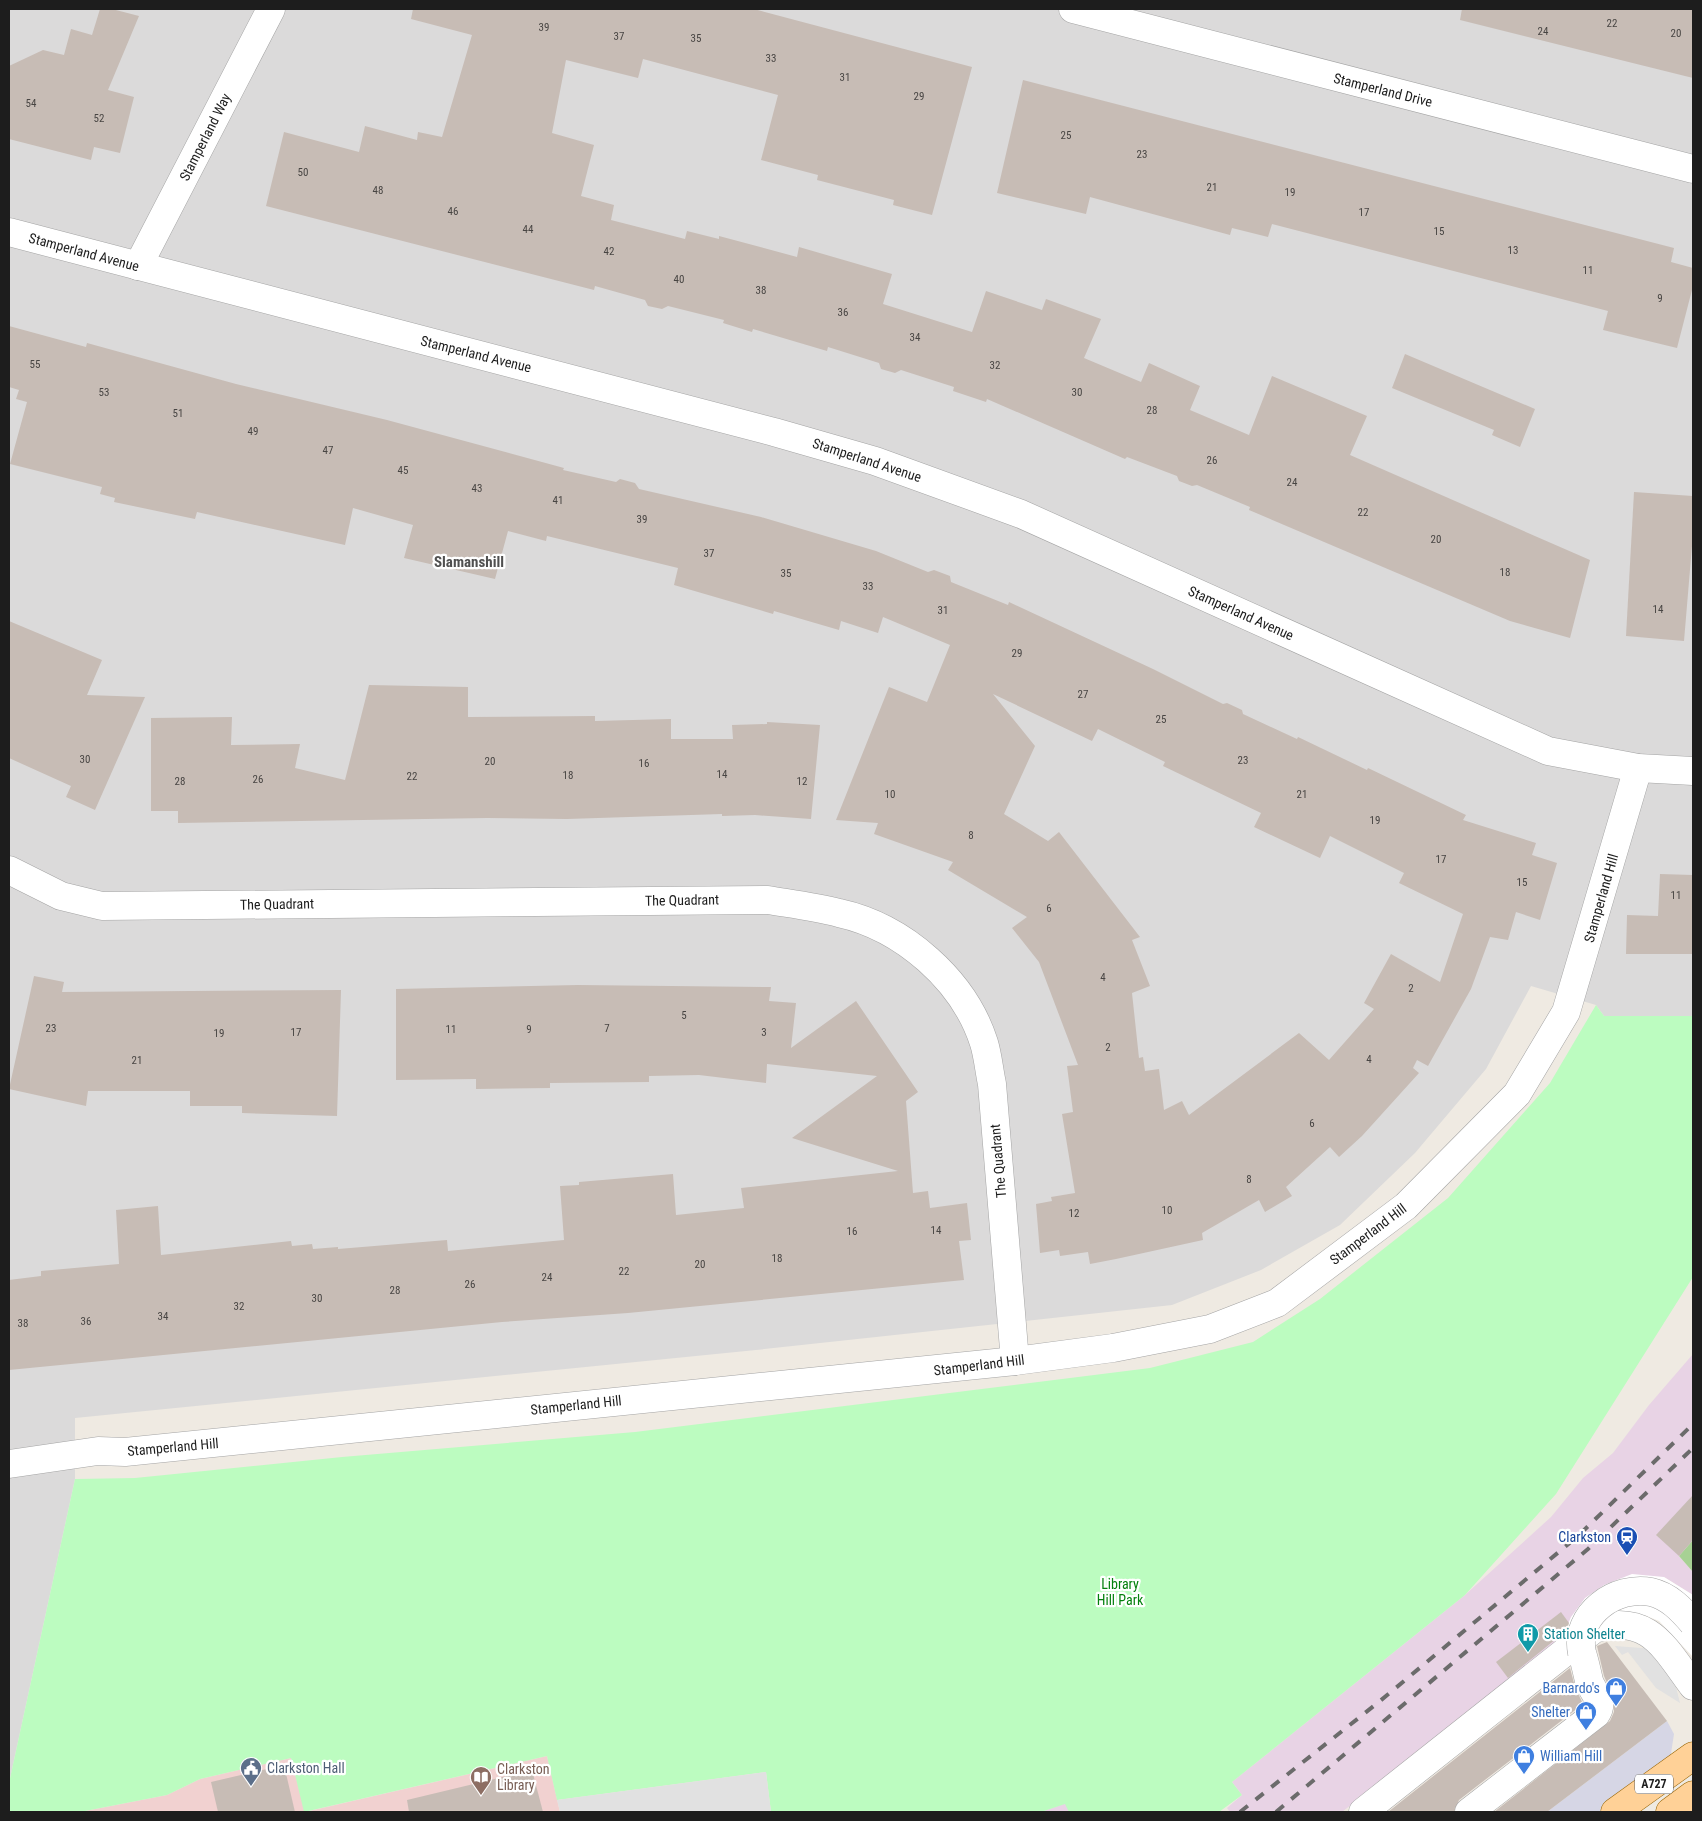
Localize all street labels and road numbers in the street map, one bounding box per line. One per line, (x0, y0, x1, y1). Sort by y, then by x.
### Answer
street label: Stamperland Drive (1332, 70, 1434, 110)
street label: Stamperland Way (176, 90, 234, 183)
street label: Stamperland Avenue (27, 230, 141, 275)
street label: Stamperland Avenue (419, 333, 533, 376)
street label: Stamperland Avenue (811, 435, 924, 485)
street label: Stamperland Avenue (1186, 583, 1297, 644)
street label: Stamperland Hill (1581, 852, 1621, 944)
street label: The Quadrant (645, 891, 719, 909)
street label: The Quadrant (240, 895, 314, 913)
street label: The Quadrant (987, 1123, 1009, 1199)
street label: Stamperland Hill (1327, 1200, 1409, 1268)
street label: Stamperland Hill (933, 1351, 1025, 1379)
street label: Stamperland Hill (530, 1392, 622, 1418)
street label: Stamperland Hill (127, 1435, 219, 1459)
road number: A727 (1635, 1775, 1673, 1794)

